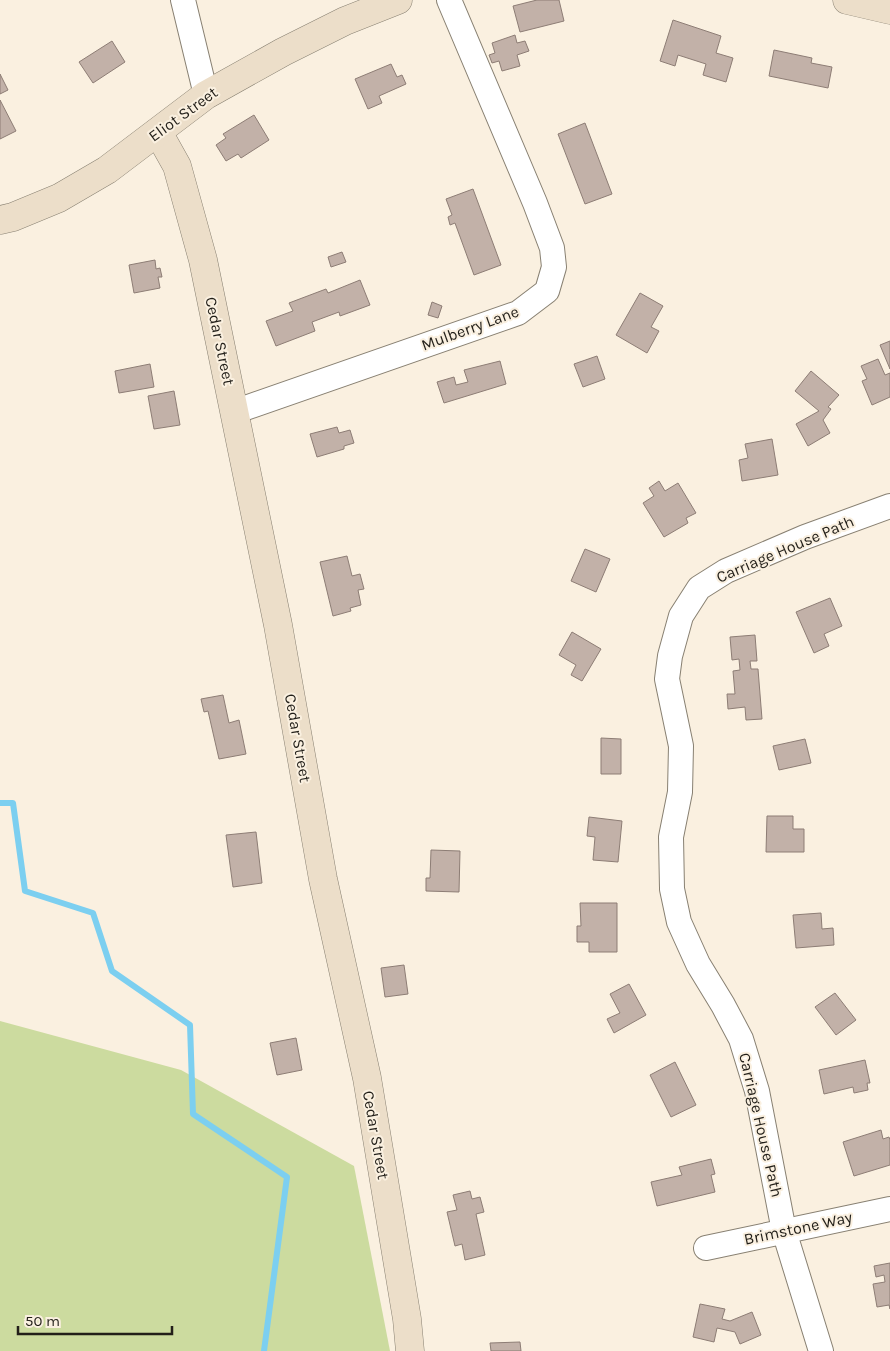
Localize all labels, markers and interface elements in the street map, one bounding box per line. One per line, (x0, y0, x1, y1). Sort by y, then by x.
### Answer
street label: Eliot Street (145, 83, 221, 145)
street label: Cedar Street (201, 295, 239, 387)
street label: Mulberry Lane (419, 302, 521, 354)
street label: Carriage House Path (713, 511, 857, 587)
street label: Cedar Street (281, 692, 315, 784)
street label: Carriage House Path (735, 1051, 787, 1199)
street label: Cedar Street (359, 1089, 393, 1181)
street label: Brimstone Way (742, 1207, 854, 1249)
scale bar (18, 1304, 171, 1336)
text: 50 m (25, 1312, 60, 1330)

